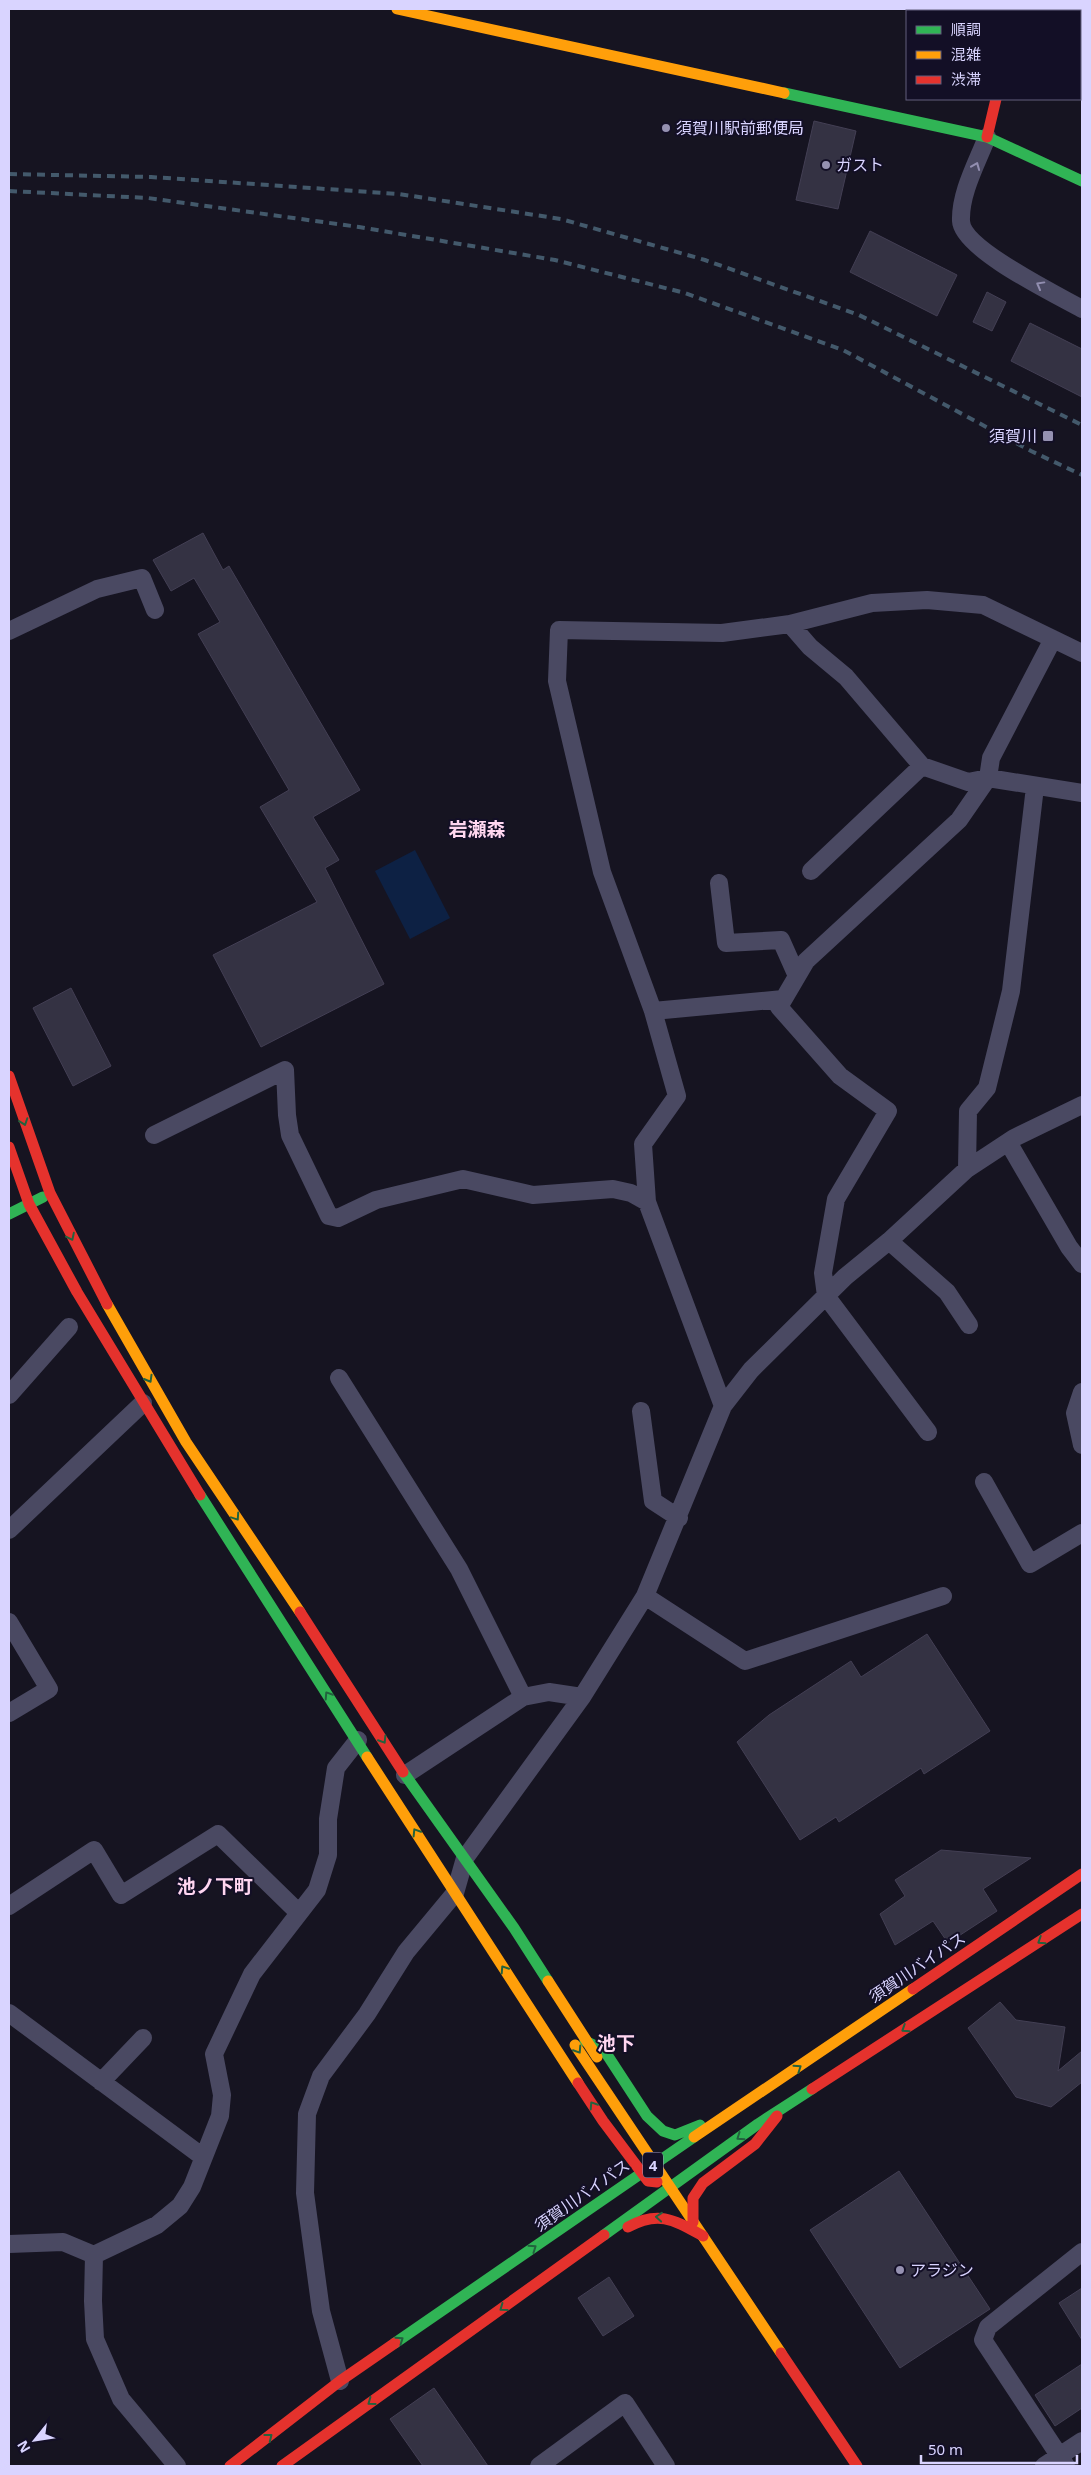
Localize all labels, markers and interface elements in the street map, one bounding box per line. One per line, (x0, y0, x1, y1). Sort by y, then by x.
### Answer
legend (906, 10, 1081, 100)
text: 順調 (951, 19, 981, 39)
text: 混雑 (951, 44, 981, 64)
text: 渋滞 (951, 69, 981, 89)
place label: 須賀川駅前郵便局 (676, 117, 804, 139)
marker: 須賀川駅前郵便局 (660, 122, 672, 134)
place label: ガスト (836, 154, 884, 176)
marker: ガスト (820, 159, 832, 171)
one-way arrow (970, 162, 980, 170)
one-way arrow (1036, 282, 1045, 292)
place label: 須賀川 (989, 425, 1037, 447)
marker: 須賀川 (1041, 429, 1055, 443)
district label: 岩瀬森 (448, 816, 506, 842)
one-way arrow (18, 1118, 28, 1126)
one-way arrow (65, 1232, 75, 1241)
one-way arrow (143, 1374, 153, 1383)
one-way arrow (230, 1511, 239, 1520)
one-way arrow (325, 1692, 334, 1701)
one-way arrow (377, 1735, 386, 1744)
one-way arrow (413, 1828, 422, 1838)
district label: 池ノ下町 (177, 1873, 253, 1899)
street label: 須賀川バイパス (865, 1927, 969, 2007)
one-way arrow (1038, 1934, 1047, 1944)
one-way arrow (501, 1965, 510, 1974)
one-way arrow (901, 2023, 911, 2032)
district label: 池下 (597, 2030, 635, 2056)
one-way arrow (572, 2045, 582, 2054)
one-way arrow (792, 2065, 802, 2074)
one-way arrow (590, 2101, 599, 2110)
one-way arrow (736, 2131, 746, 2140)
road number: 4 (643, 2152, 663, 2178)
street label: 須賀川バイパス (530, 2154, 634, 2236)
one-way arrow (654, 2212, 662, 2223)
one-way arrow (528, 2245, 537, 2254)
place label: アラジン (910, 2259, 974, 2281)
marker: アラジン (894, 2264, 906, 2276)
one-way arrow (500, 2302, 509, 2310)
one-way arrow (394, 2337, 404, 2346)
one-way arrow (367, 2396, 377, 2405)
north arrow (10, 2415, 60, 2465)
scale bar (921, 2432, 1077, 2464)
one-way arrow (263, 2434, 272, 2442)
text: N (12, 2437, 34, 2456)
text: 50 m (928, 2439, 963, 2459)

